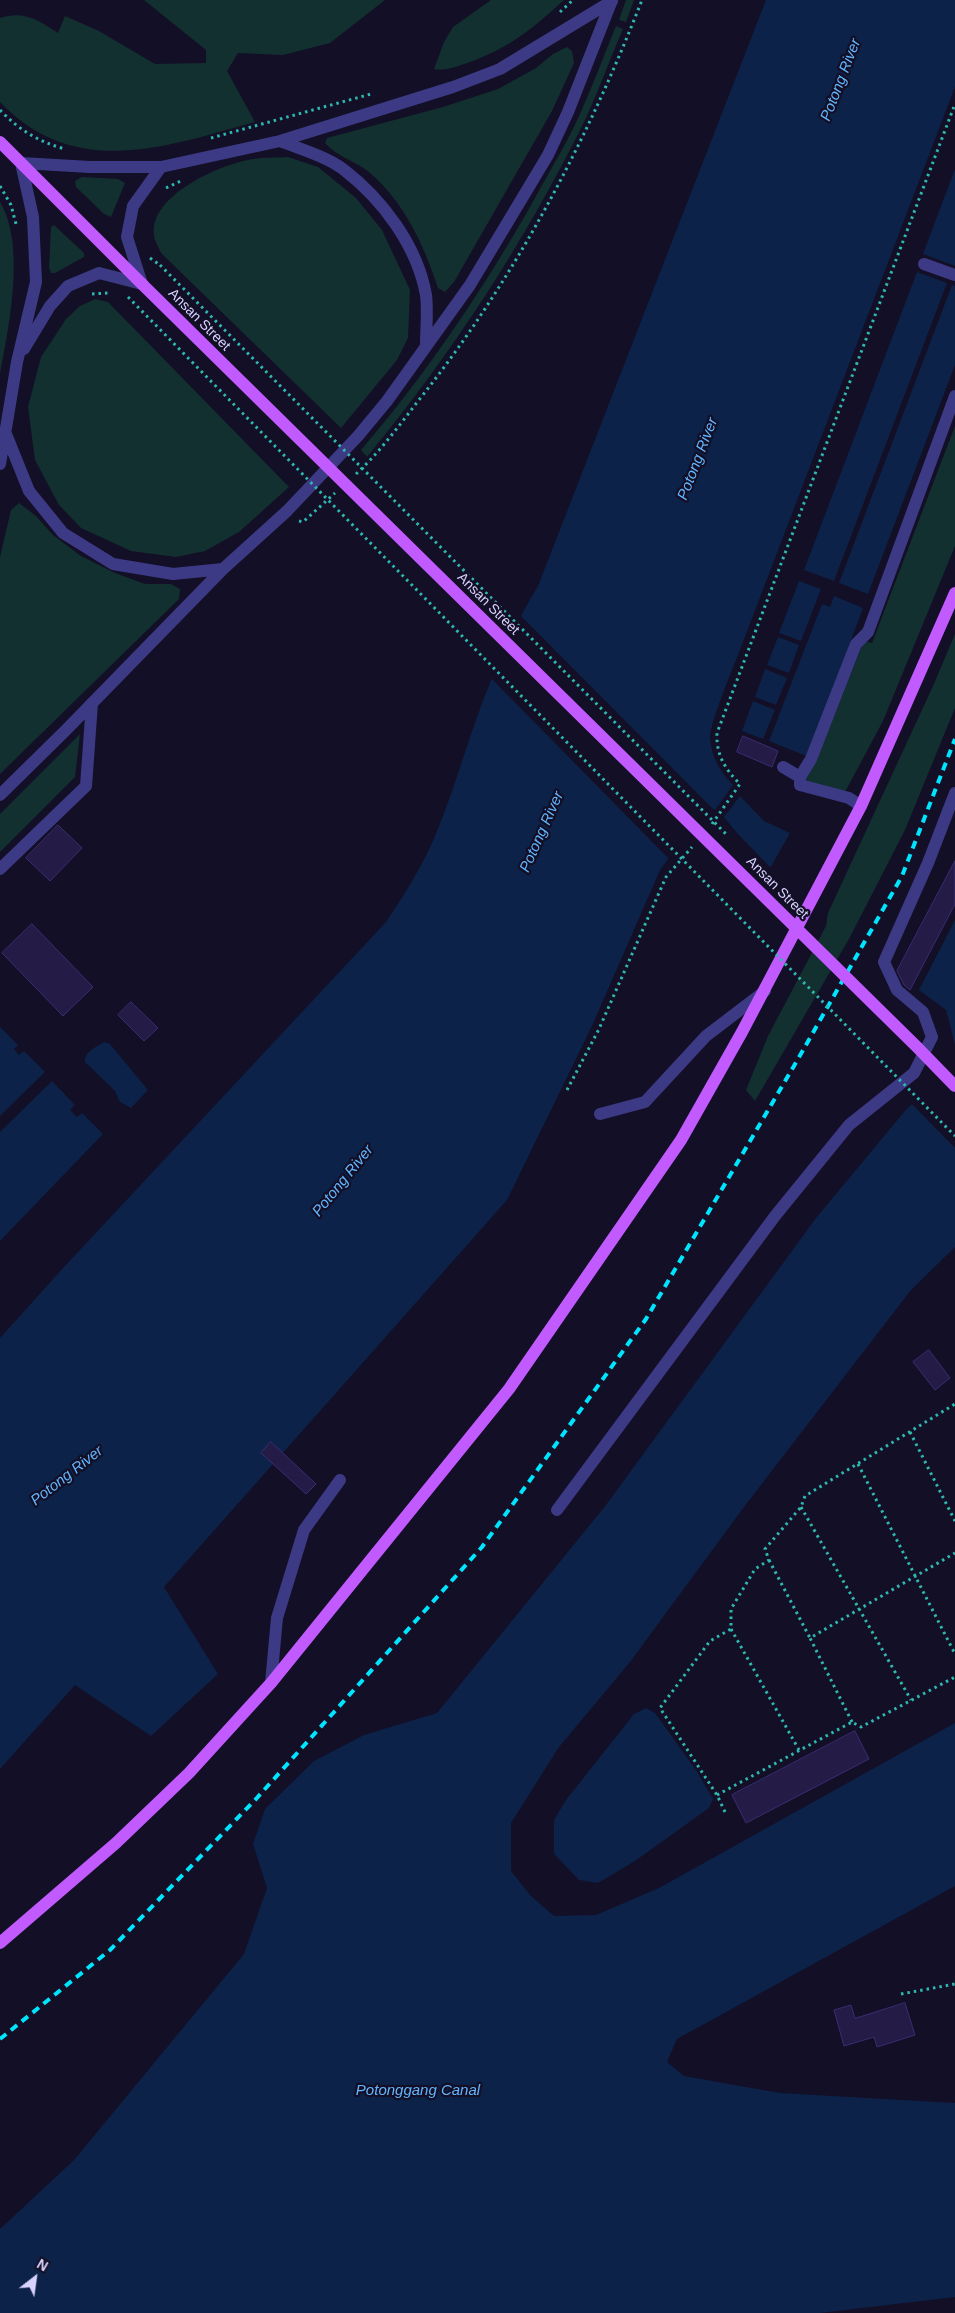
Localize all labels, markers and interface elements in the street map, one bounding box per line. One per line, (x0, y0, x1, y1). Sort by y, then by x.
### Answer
water label: Potong River (817, 36, 865, 124)
street label: Ansan Street (164, 285, 234, 355)
water label: Potong River (674, 415, 722, 503)
street label: Ansan Street (453, 569, 523, 639)
water label: Potong River (516, 789, 568, 875)
street label: Ansan Street (742, 853, 812, 923)
water label: Potong River (309, 1142, 377, 1220)
water label: Potong River (27, 1442, 107, 1510)
water label: Potonggang Canal (356, 2082, 480, 2100)
north arrow (10, 2253, 60, 2303)
text: N (34, 2256, 51, 2274)

